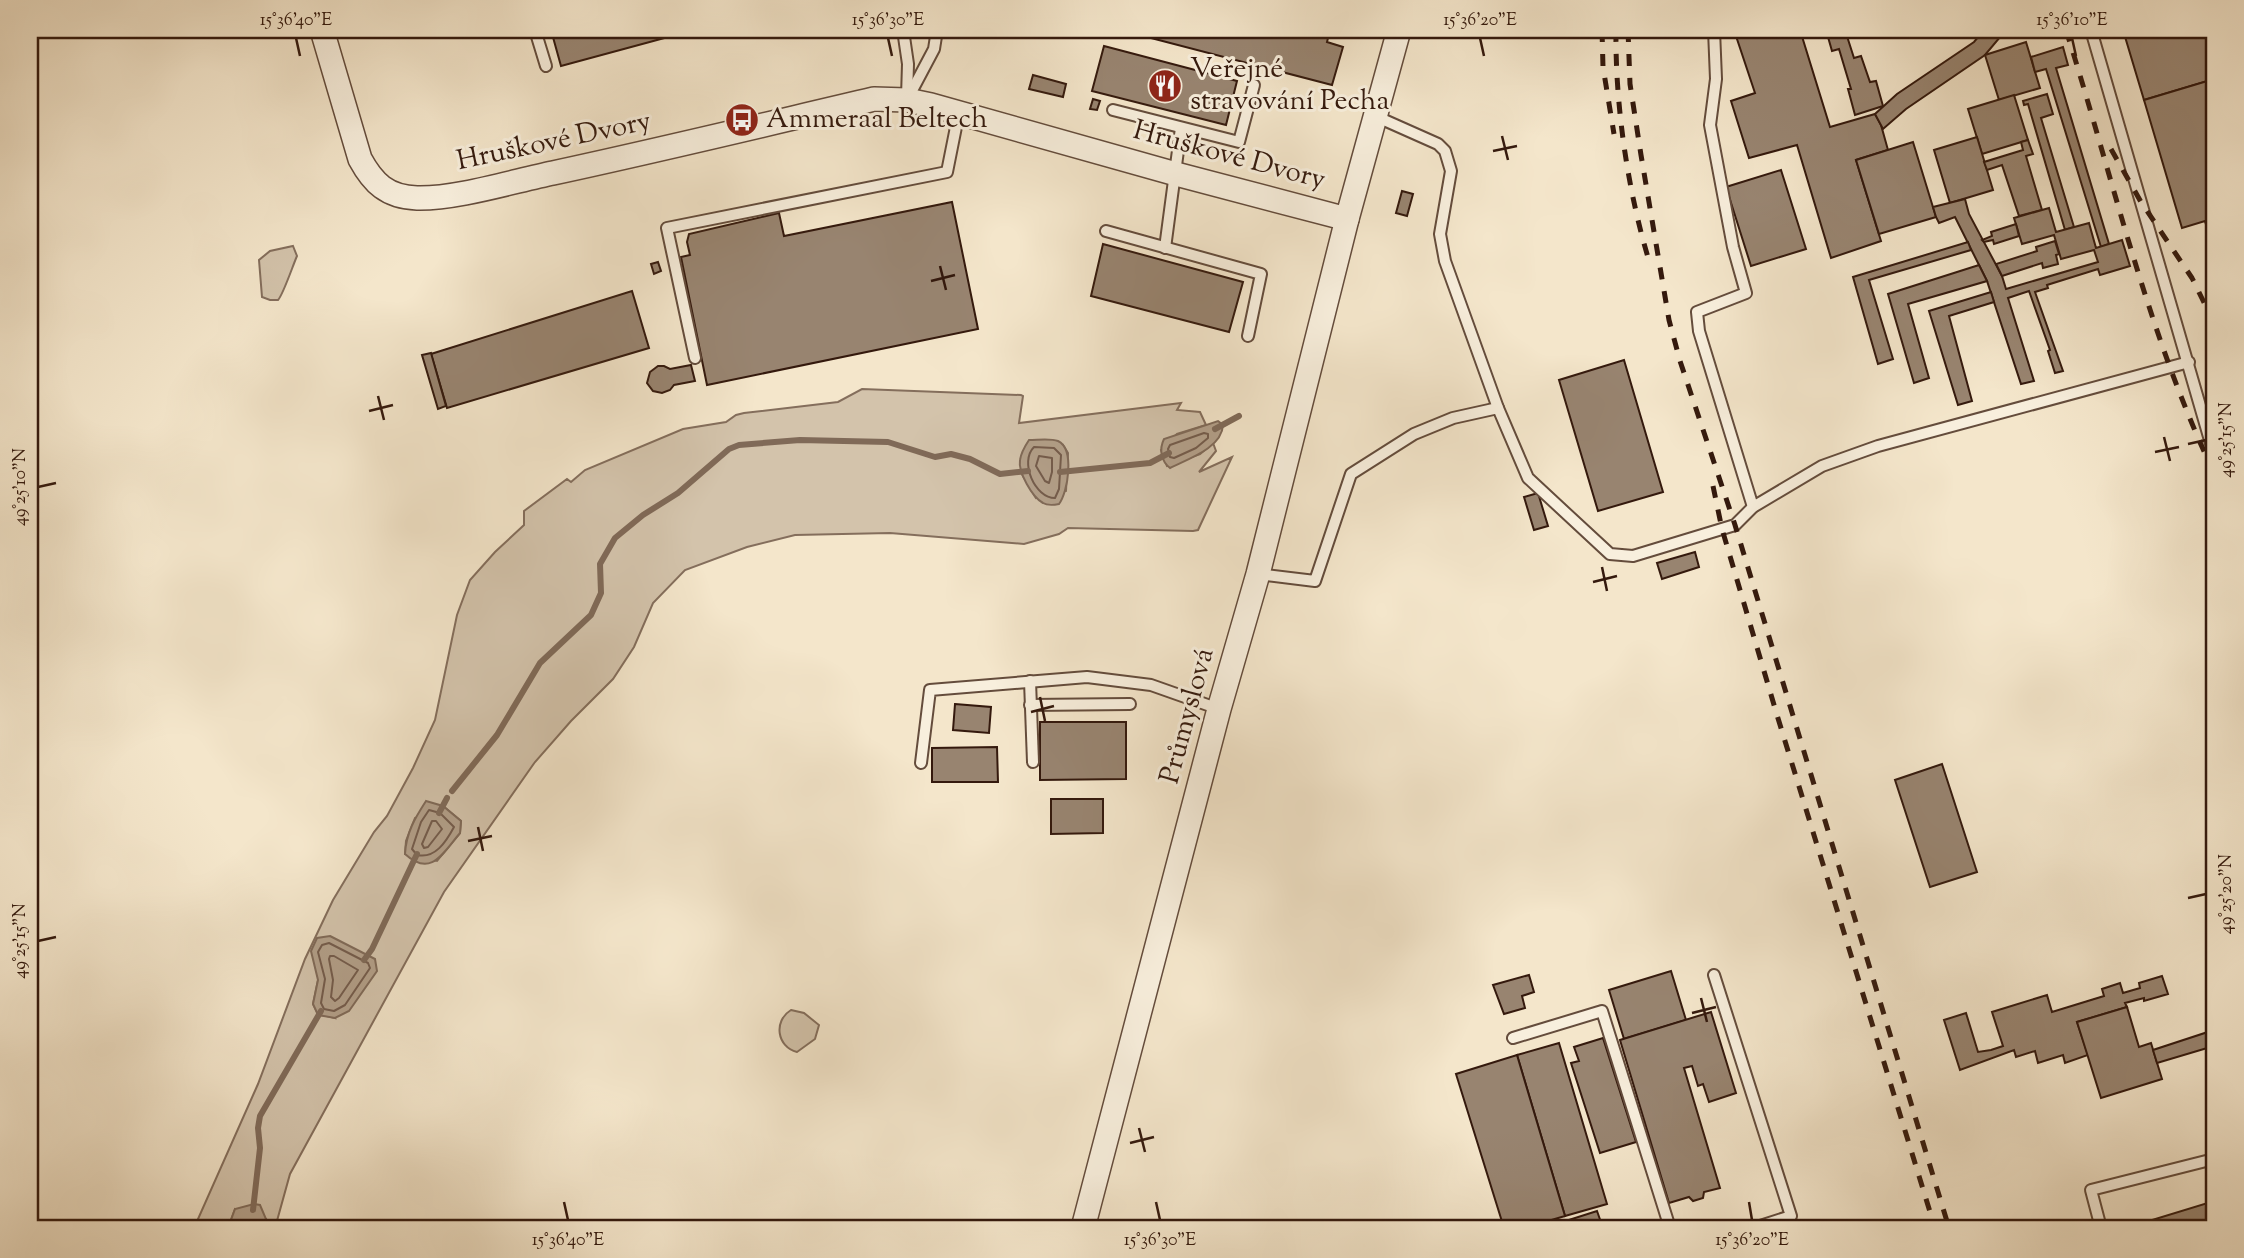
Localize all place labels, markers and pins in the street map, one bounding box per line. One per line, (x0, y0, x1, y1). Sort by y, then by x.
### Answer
place label: Veřejné stravování Pecha (1190, 50, 1390, 122)
restaurant icon: Veřejné stravování Pecha (1146, 67, 1184, 105)
place label: Ammeraal Beltech (766, 100, 988, 140)
bus stop icon: Ammeraal Beltech (723, 101, 761, 139)

